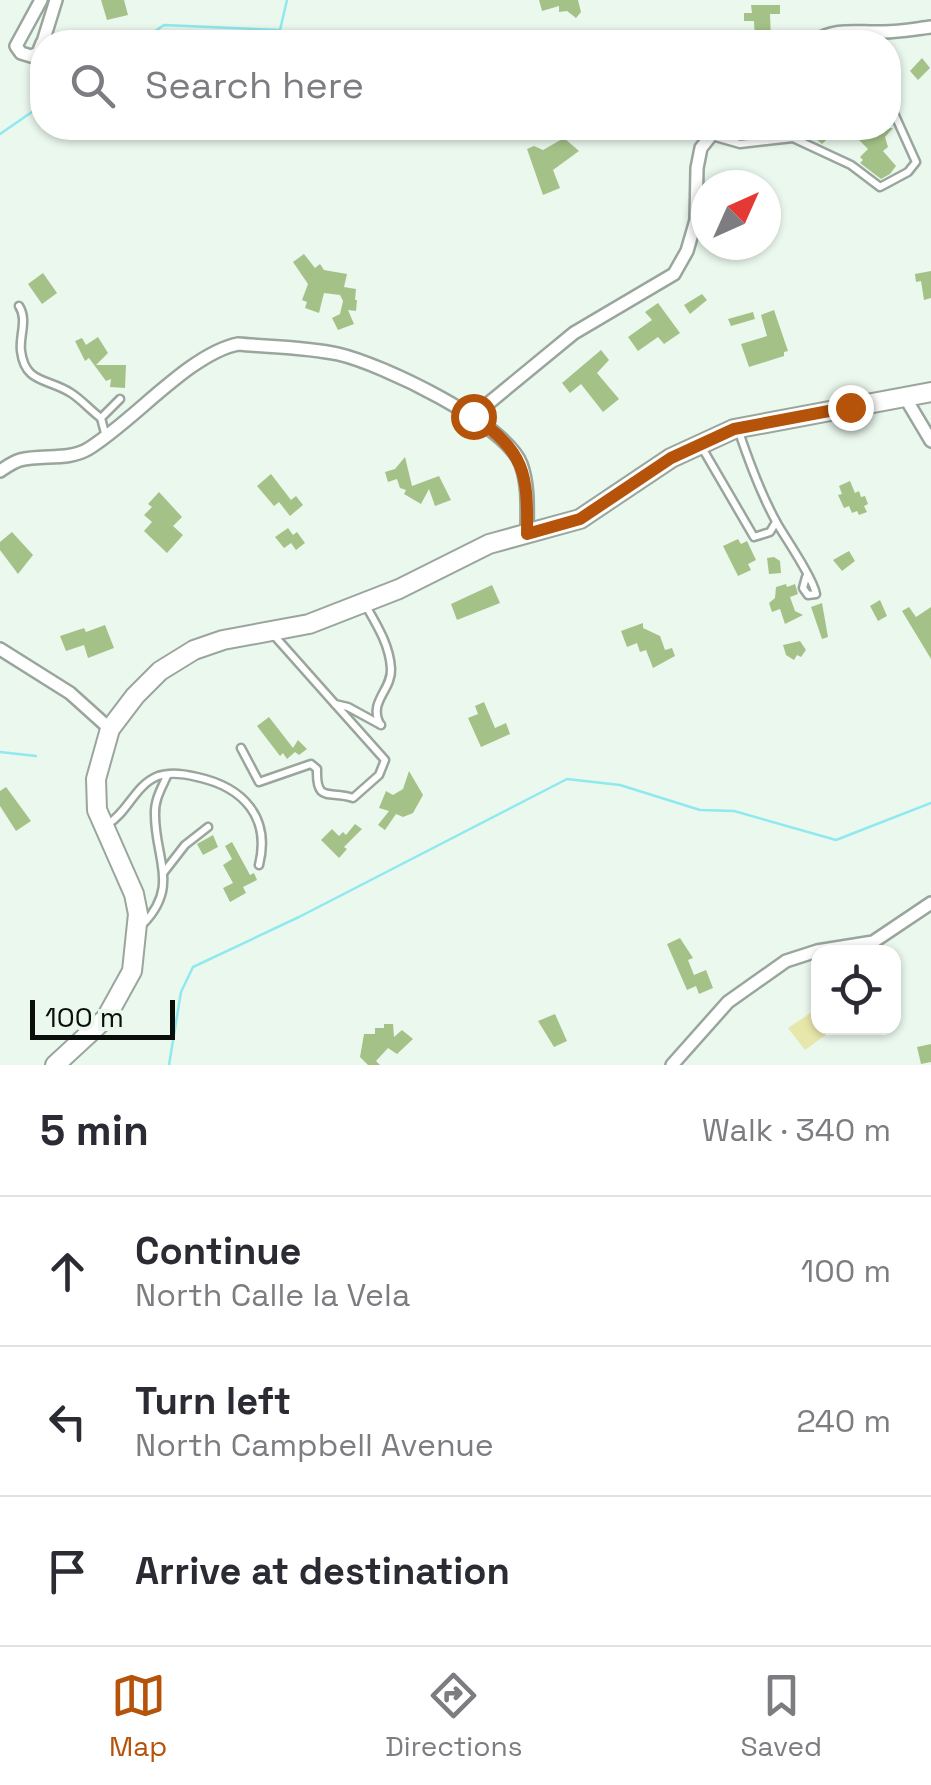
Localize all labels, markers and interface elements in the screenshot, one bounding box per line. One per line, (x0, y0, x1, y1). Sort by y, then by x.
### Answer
search box (30, 30, 901, 140)
icon: search (65, 58, 120, 113)
text: Search here (145, 61, 364, 109)
north arrow (691, 170, 781, 260)
route end (828, 385, 874, 431)
route start (451, 394, 497, 440)
map controls (811, 945, 901, 1035)
button: locate (811, 945, 901, 1035)
scale bar (30, 995, 175, 1040)
text: 100 m (45, 999, 124, 1035)
text: 5 min (40, 1104, 149, 1157)
text: Walk · 340 m (702, 1110, 891, 1150)
text: Continue (135, 1227, 301, 1275)
icon: ahead (40, 1244, 95, 1299)
text: 100 m (801, 1251, 891, 1291)
text: North Calle la Vela (135, 1275, 410, 1315)
text: Turn left (135, 1377, 291, 1425)
icon: left (40, 1394, 95, 1449)
text: 240 m (796, 1401, 891, 1441)
text: North Campbell Avenue (135, 1425, 494, 1465)
icon: arrive (40, 1544, 95, 1599)
text: Arrive at destination (135, 1547, 510, 1595)
tab: Map (109, 1668, 167, 1764)
tab: Directions (385, 1668, 522, 1764)
tab: Saved (740, 1668, 822, 1764)

